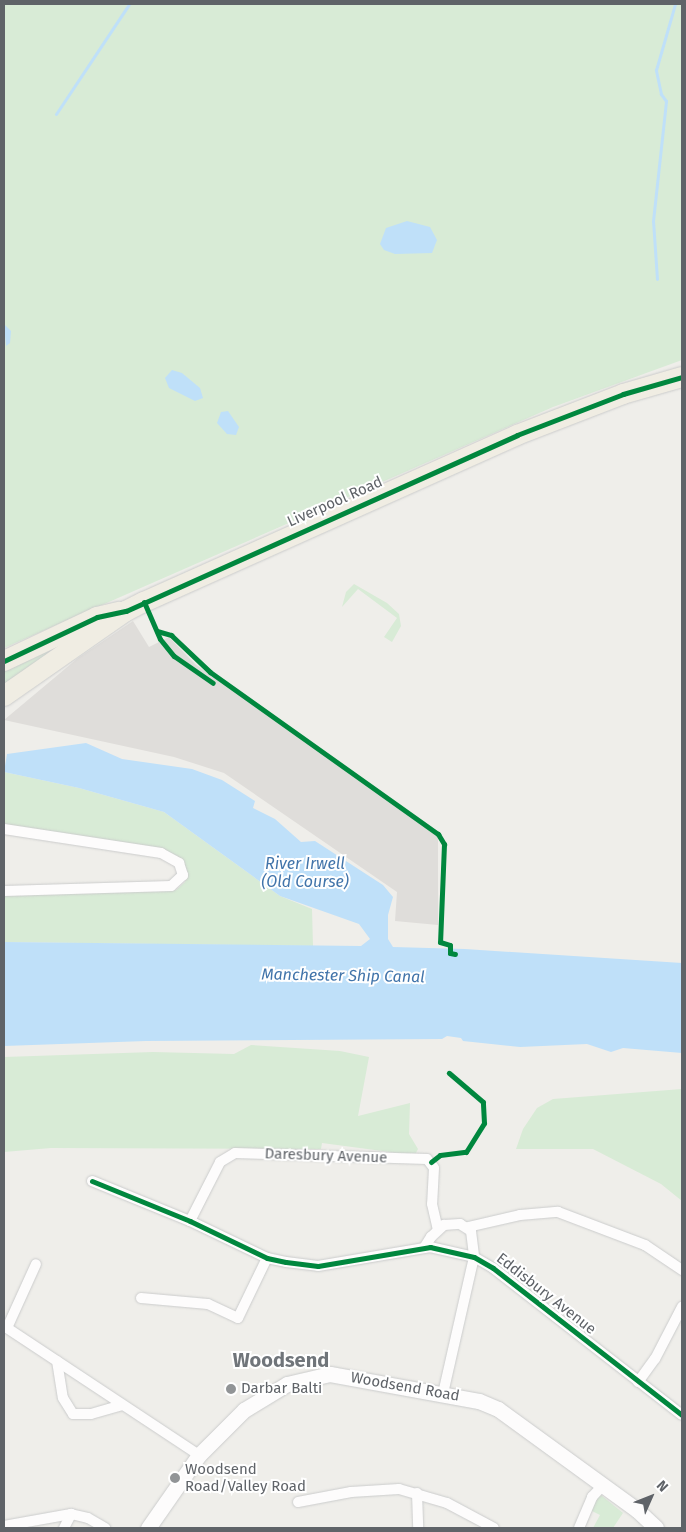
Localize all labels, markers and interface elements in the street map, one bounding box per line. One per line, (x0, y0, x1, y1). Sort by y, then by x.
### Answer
street label: Liverpool Road (285, 473, 385, 531)
water label: River Irwell (Old Course) (261, 854, 349, 892)
water label: Manchester Ship Canal (261, 965, 425, 987)
street label: Daresbury Avenue (264, 1145, 388, 1167)
street label: Eddisbury Avenue (493, 1250, 599, 1338)
district label: Woodsend (233, 1348, 329, 1372)
street label: Woodsend Road (349, 1369, 461, 1405)
place label: Darbar Balti (241, 1380, 322, 1398)
marker: Darbar Balti (225, 1383, 237, 1395)
place label: Woodsend Road/Valley Road (185, 1460, 306, 1495)
marker: Woodsend Road/Valley Road (169, 1472, 181, 1484)
north arrow (626, 1472, 676, 1522)
text: N (653, 1477, 671, 1495)

